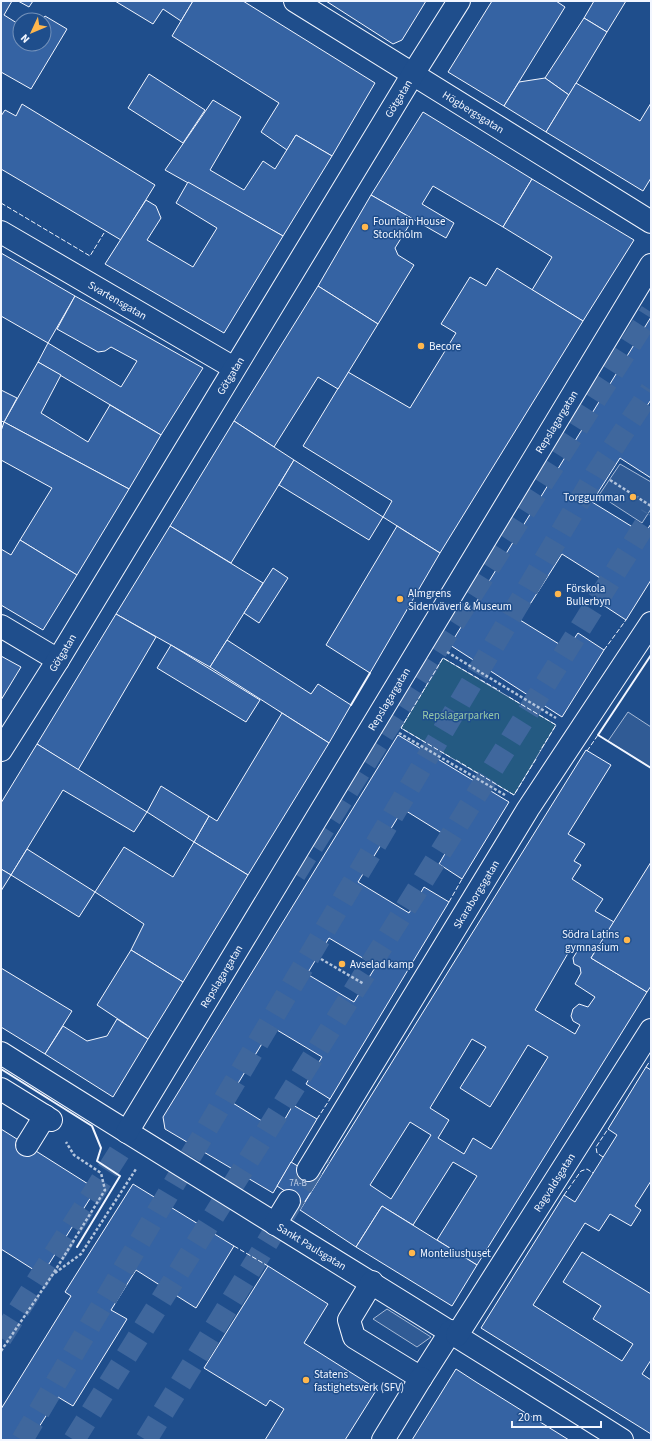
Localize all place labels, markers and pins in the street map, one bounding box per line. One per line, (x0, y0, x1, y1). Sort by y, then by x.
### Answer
place label: Fountain House Stockholm (373, 214, 446, 242)
marker: Fountain House Stockholm (360, 222, 370, 232)
place label: Becore (429, 339, 461, 354)
marker: Becore (416, 341, 426, 351)
place label: Torggumman (563, 490, 625, 505)
marker: Torggumman (628, 492, 638, 502)
place label: Förskola Bullerbyn (566, 581, 611, 609)
place label: Almgrens Sidenväveri & Museum (408, 586, 512, 614)
marker: Förskola Bullerbyn (553, 589, 563, 599)
marker: Almgrens Sidenväveri & Museum (395, 594, 405, 604)
place label: Södra Latins gymnasium (562, 927, 619, 955)
marker: Södra Latins gymnasium (622, 935, 632, 945)
place label: Avselad kamp (350, 957, 414, 972)
marker: Avselad kamp (337, 959, 347, 969)
place label: Monteliushuset (420, 1246, 491, 1261)
marker: Monteliushuset (407, 1248, 417, 1258)
place label: Statens fastighetsverk (SFV) (314, 1367, 404, 1395)
marker: Statens fastighetsverk (SFV) (301, 1375, 311, 1385)

